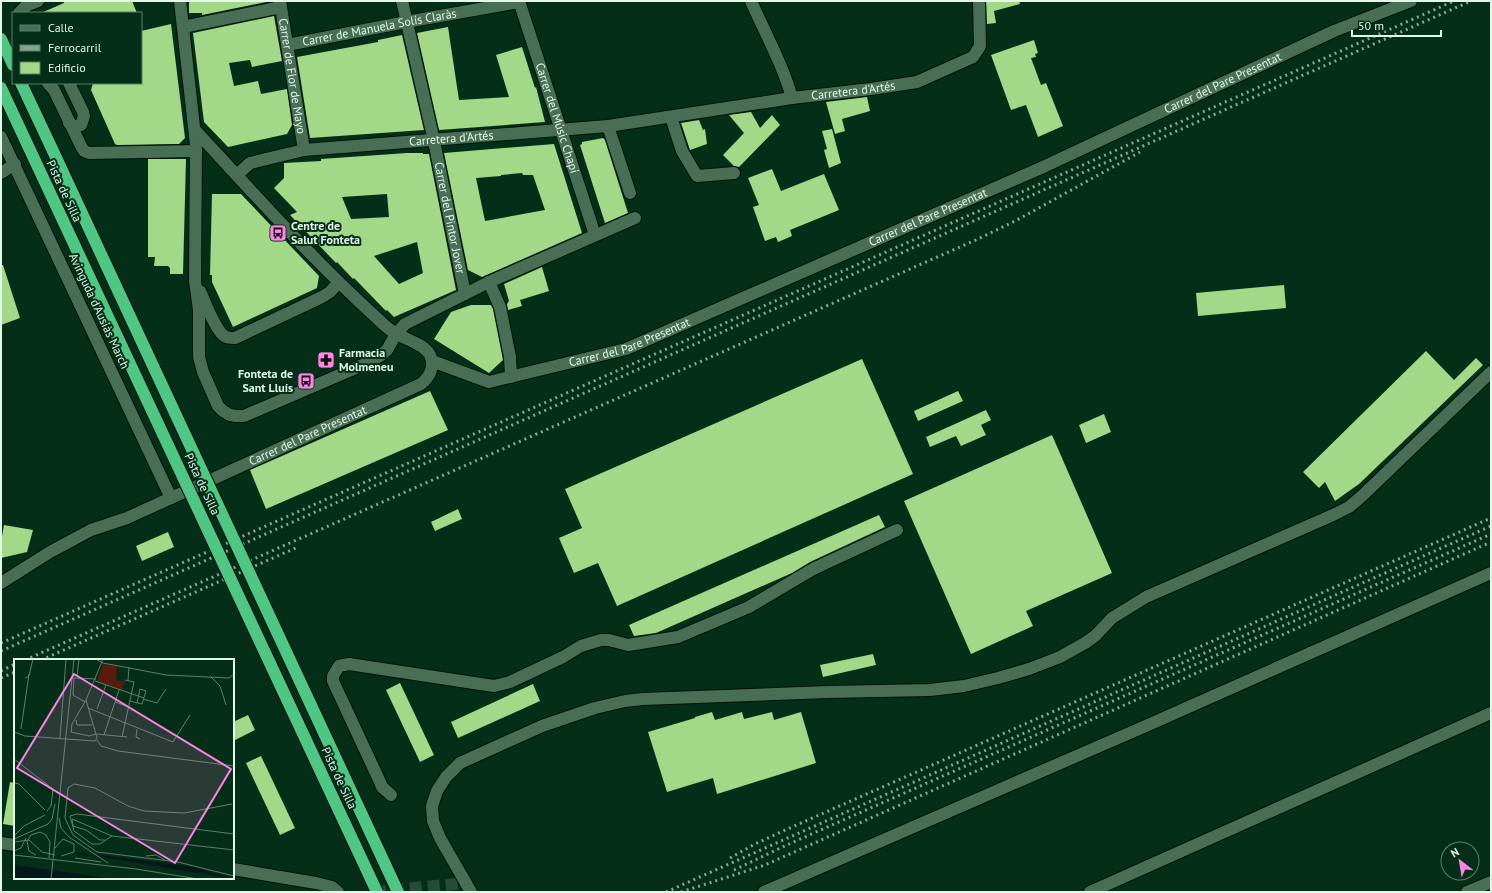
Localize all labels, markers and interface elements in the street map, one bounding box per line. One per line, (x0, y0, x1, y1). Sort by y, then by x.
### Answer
street label: Carrer de Manuela Solís Claràs (301, 5, 458, 49)
legend (12, 12, 142, 84)
scale bar (1352, 12, 1441, 38)
street label: Carrer de Flor de Mayo (276, 17, 309, 135)
text: 50 m (1358, 18, 1384, 33)
text: Calle (48, 20, 74, 35)
text: Ferrocarril (48, 40, 102, 55)
street label: Carrer del Pare Presentat (1162, 49, 1283, 116)
text: Edificio (48, 60, 86, 75)
street label: Carrer del Músic Chapí (533, 61, 582, 175)
street label: Carretera d'Artés (810, 77, 896, 103)
street label: Carretera d'Artés (409, 127, 494, 149)
street label: Pista de Silla (44, 157, 85, 224)
street label: Carrer del Pintor Jover (431, 161, 469, 275)
street label: Carrer del Pare Presentat (866, 185, 989, 249)
place label: Centre de Salut Fonteta (291, 218, 360, 247)
bus stop icon: Centre de Salut Fonteta (268, 223, 288, 243)
street label: Avinguda d'Ausiàs March (66, 251, 133, 371)
street label: Carrer del Pare Presentat (567, 314, 692, 369)
place label: Farmacia Molmeneu (339, 345, 393, 374)
pharmacy icon: Farmacia Molmeneu (316, 350, 336, 370)
place label: Fonteta de Sant Lluís (238, 366, 293, 395)
bus stop icon: Fonteta de Sant Lluís (296, 371, 316, 391)
street label: Carrer del Pare Presentat (246, 402, 369, 469)
street label: Pista de Silla (182, 450, 223, 517)
inset map (14, 659, 234, 879)
street label: Pista de Silla (319, 744, 360, 811)
north arrow (1440, 841, 1480, 881)
text: N (1448, 845, 1462, 860)

